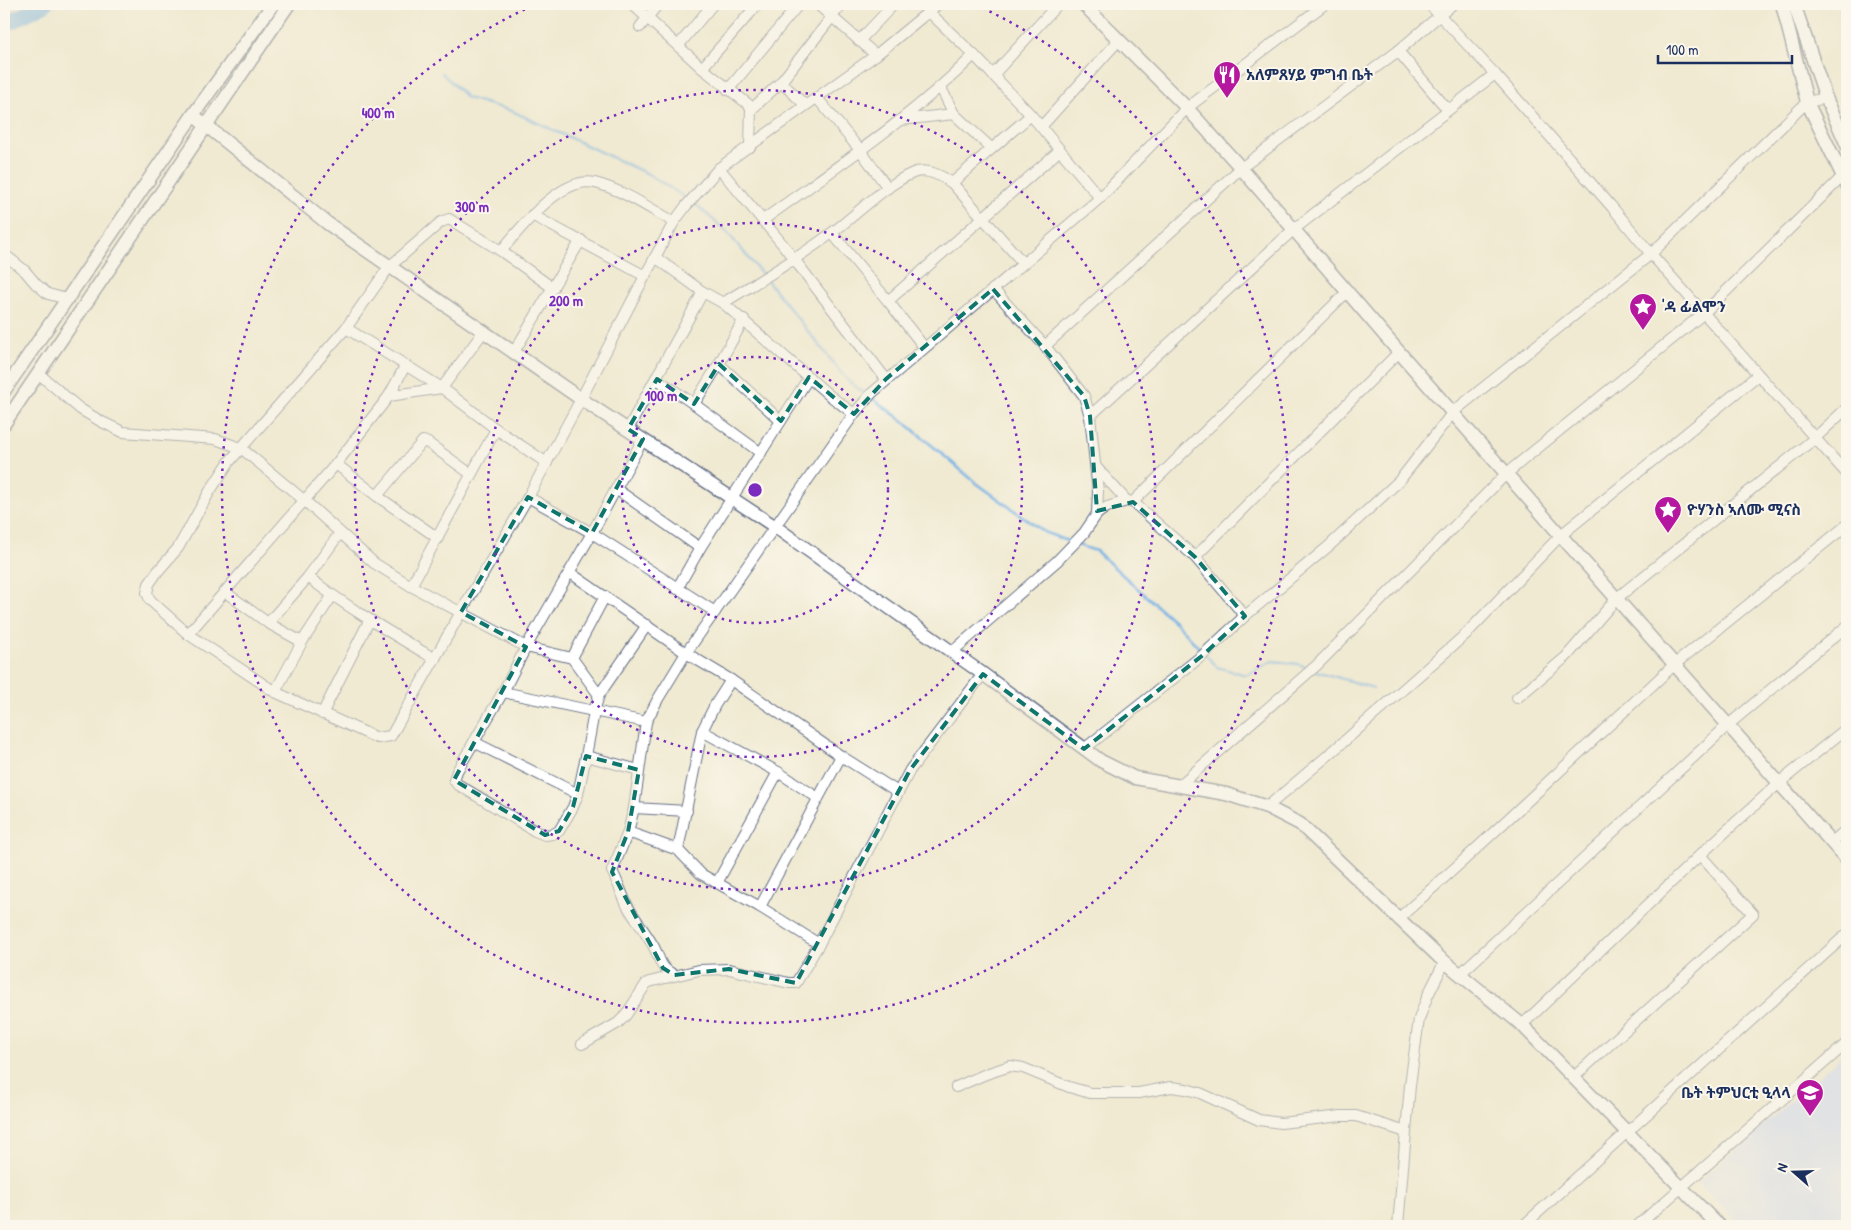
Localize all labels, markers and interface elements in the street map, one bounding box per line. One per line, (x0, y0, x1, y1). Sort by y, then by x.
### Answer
scale bar (1658, 32, 1792, 64)
text: 100 m (1666, 39, 1699, 60)
restaurant icon: አለምጸሃይ ምግብ ቤት (1212, 60, 1242, 99)
place label: አለምጸሃይ ምግብ ቤት (1246, 64, 1374, 85)
text: 400 m (362, 102, 394, 123)
text: 300 m (455, 196, 489, 217)
text: 200 m (549, 290, 583, 311)
place icon: 'ዳ ፊልሞን (1628, 292, 1658, 331)
place label: 'ዳ ፊልሞን (1662, 296, 1726, 317)
text: 100 m (645, 385, 677, 406)
centre of rings (746, 481, 764, 499)
place icon: ዮሃንስ ኣለሙ ሚናስ (1653, 495, 1683, 534)
place label: ዮሃንስ ኣለሙ ሚናስ (1687, 499, 1801, 520)
school or university icon: ቤት ትምህርቲ ዒላላ (1795, 1078, 1825, 1117)
place label: ቤት ትምህርቲ ዒላላ (1681, 1082, 1791, 1103)
north arrow (1768, 1148, 1818, 1198)
text: N (1771, 1160, 1792, 1174)

